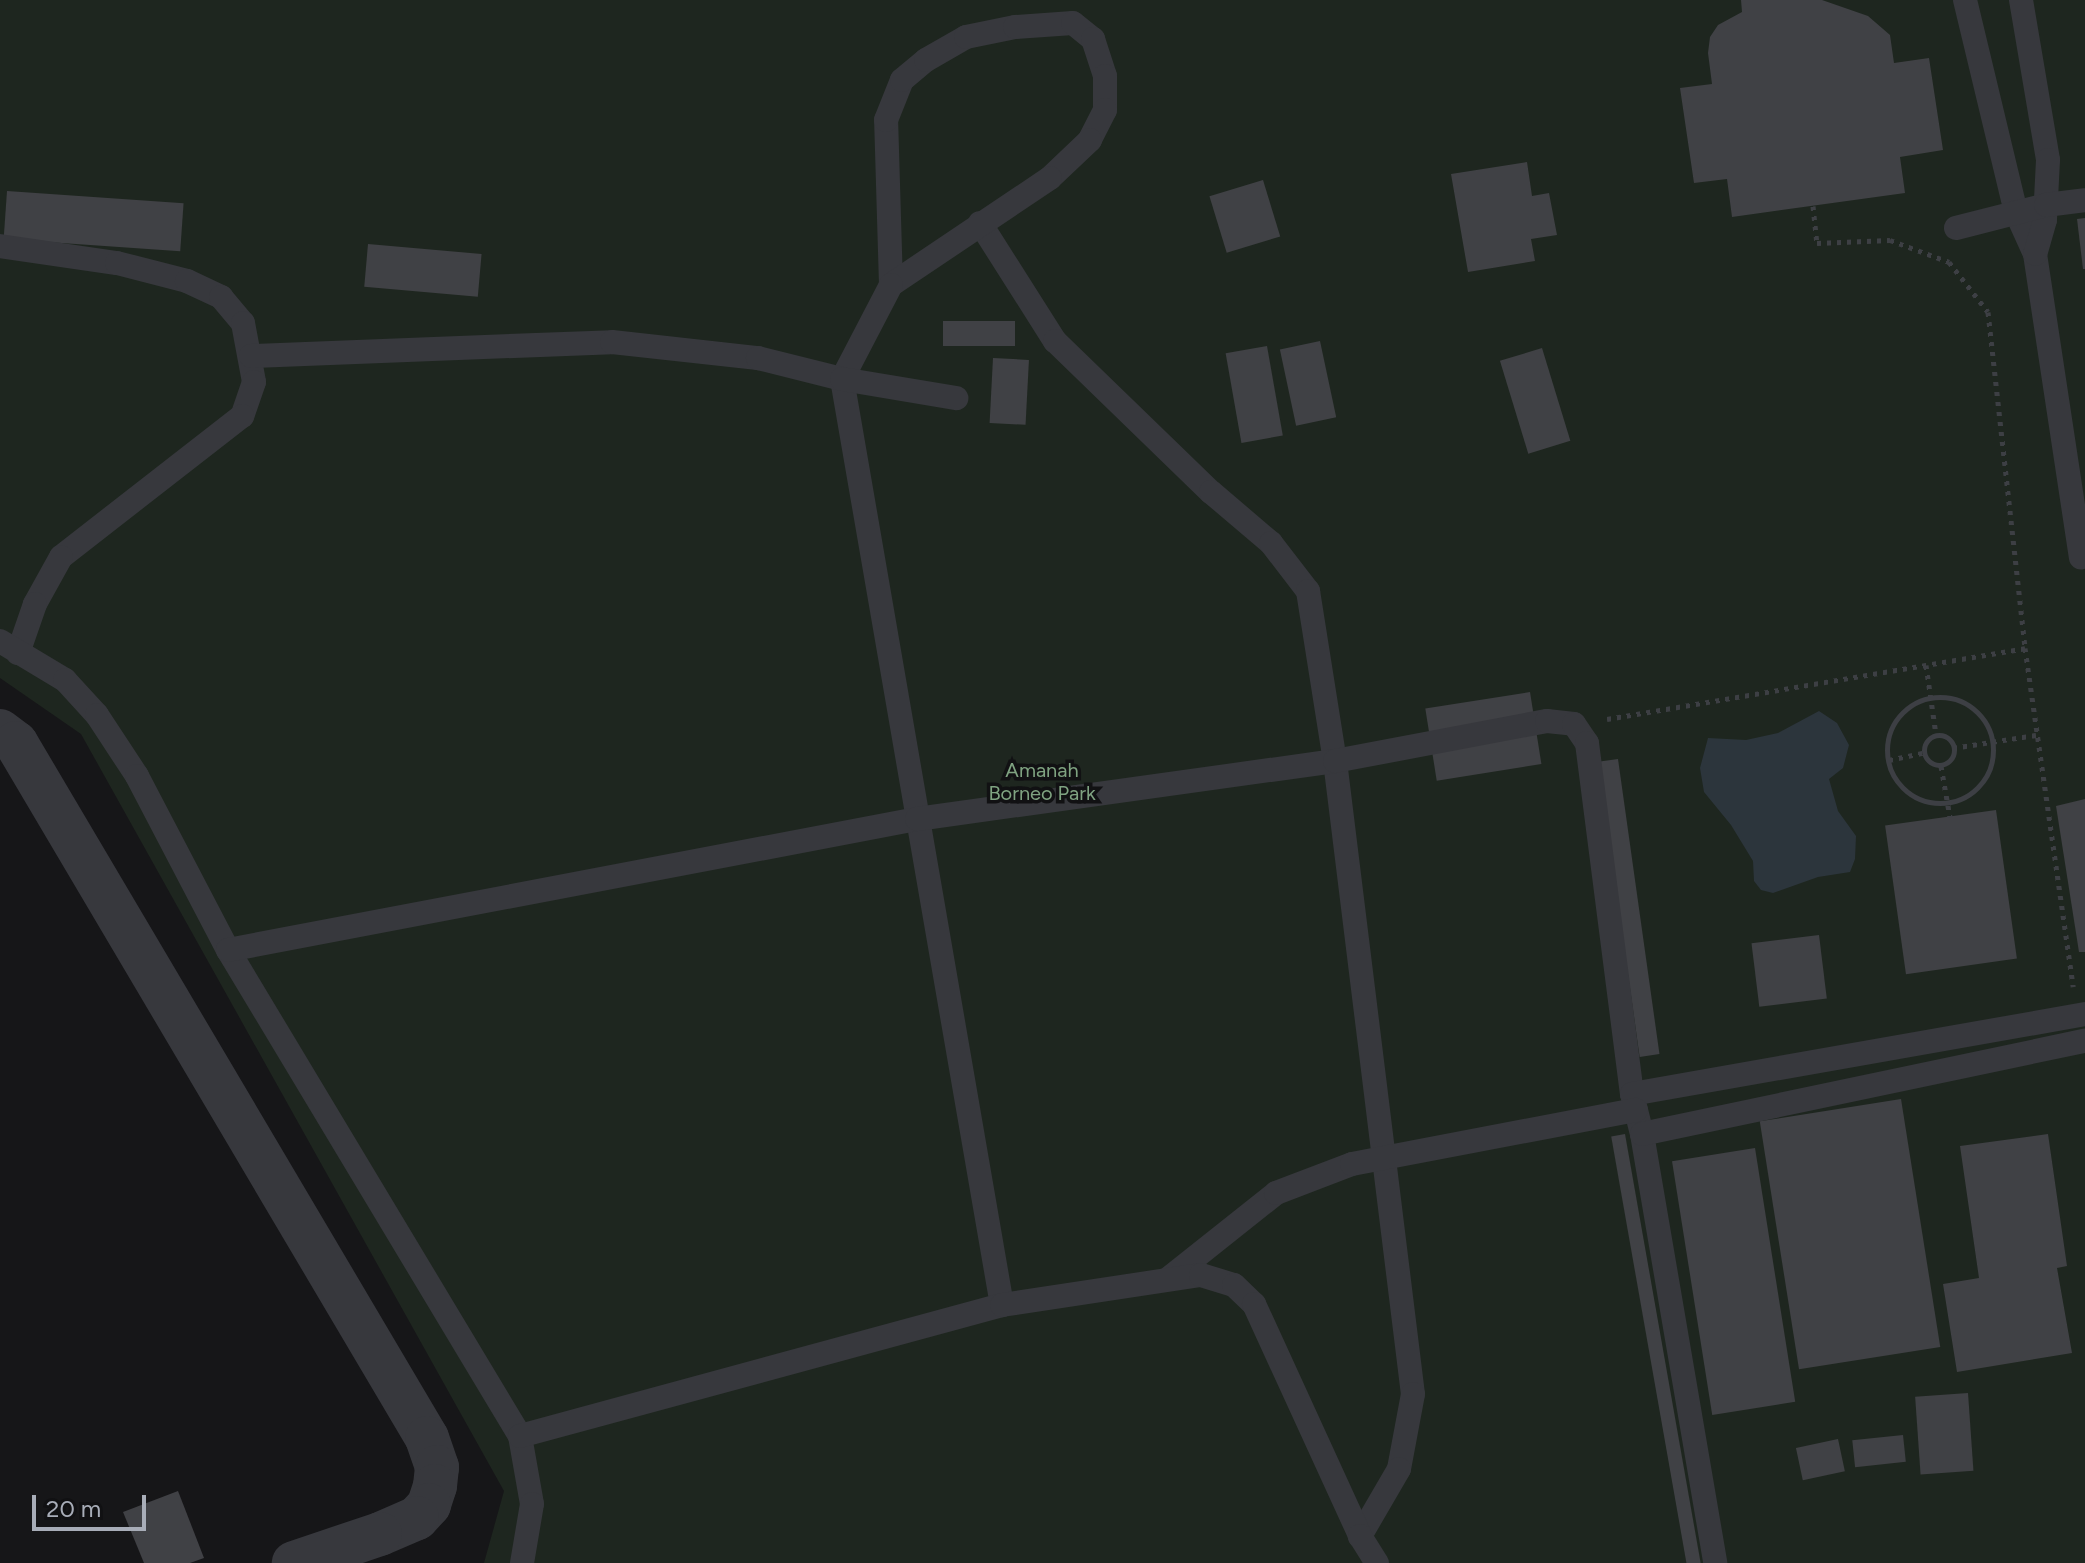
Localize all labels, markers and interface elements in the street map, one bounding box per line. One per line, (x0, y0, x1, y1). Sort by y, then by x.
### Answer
park label: Amanah Borneo Park (988, 758, 1096, 805)
scale bar (36, 1479, 150, 1529)
text: 20 m (46, 1494, 101, 1523)

